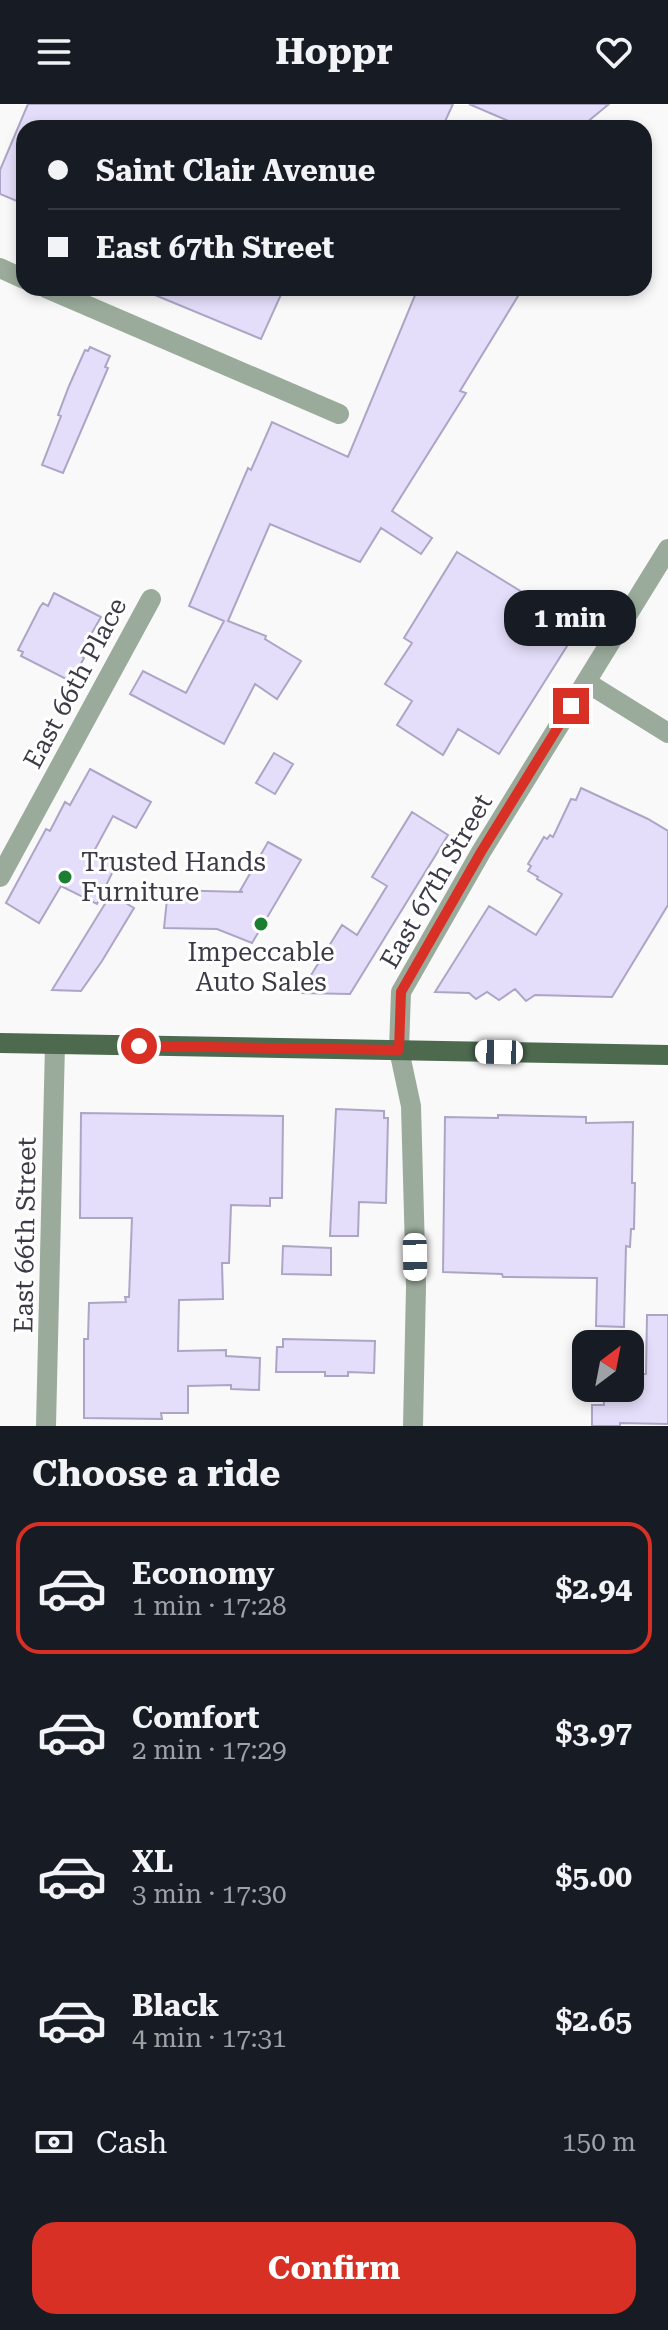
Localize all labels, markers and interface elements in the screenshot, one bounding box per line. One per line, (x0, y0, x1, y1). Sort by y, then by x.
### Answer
icon: menu (32, 30, 76, 74)
icon: heart (592, 30, 636, 74)
text: Hoppr (275, 31, 393, 73)
text: Saint Clair Avenue (96, 153, 375, 188)
text: East 67th Street (96, 230, 334, 265)
callout: 1 min (505, 590, 637, 646)
street label: East 66th Place (17, 593, 133, 773)
text: 1 min (534, 603, 606, 633)
route end (553, 688, 589, 724)
street label: East 67th Street (374, 788, 498, 973)
place label: Trusted Hands Furniture (81, 847, 266, 907)
marker: Trusted Hands Furniture (56, 868, 74, 886)
marker: Impeccable Auto Sales (252, 915, 270, 933)
place label: Impeccable Auto Sales (187, 937, 335, 997)
route start (121, 1028, 157, 1064)
car (475, 1040, 523, 1064)
street label: East 66th Street (8, 1136, 42, 1333)
car (403, 1233, 427, 1281)
north arrow (572, 1330, 644, 1402)
map controls (572, 1330, 644, 1402)
text: Choose a ride (32, 1453, 280, 1495)
icon: car (36, 1552, 108, 1624)
text: Economy (132, 1556, 274, 1591)
text: $2.94 (555, 1571, 632, 1606)
text: 1 min · 17:28 (132, 1591, 287, 1621)
icon: car (36, 1696, 108, 1768)
text: Comfort (132, 1700, 259, 1735)
text: $3.97 (555, 1715, 632, 1750)
text: 2 min · 17:29 (132, 1735, 287, 1765)
icon: car (36, 1840, 108, 1912)
text: XL (132, 1844, 173, 1879)
text: $5.00 (555, 1859, 632, 1894)
text: 3 min · 17:30 (132, 1879, 287, 1909)
icon: car (36, 1984, 108, 2056)
text: Black (132, 1988, 219, 2023)
text: $2.65 (555, 2003, 632, 2038)
text: 4 min · 17:31 (132, 2023, 287, 2053)
icon: cash (32, 2120, 76, 2164)
text: Cash (96, 2125, 167, 2160)
text: 150 m (562, 2127, 636, 2157)
button: Confirm (32, 2222, 636, 2314)

